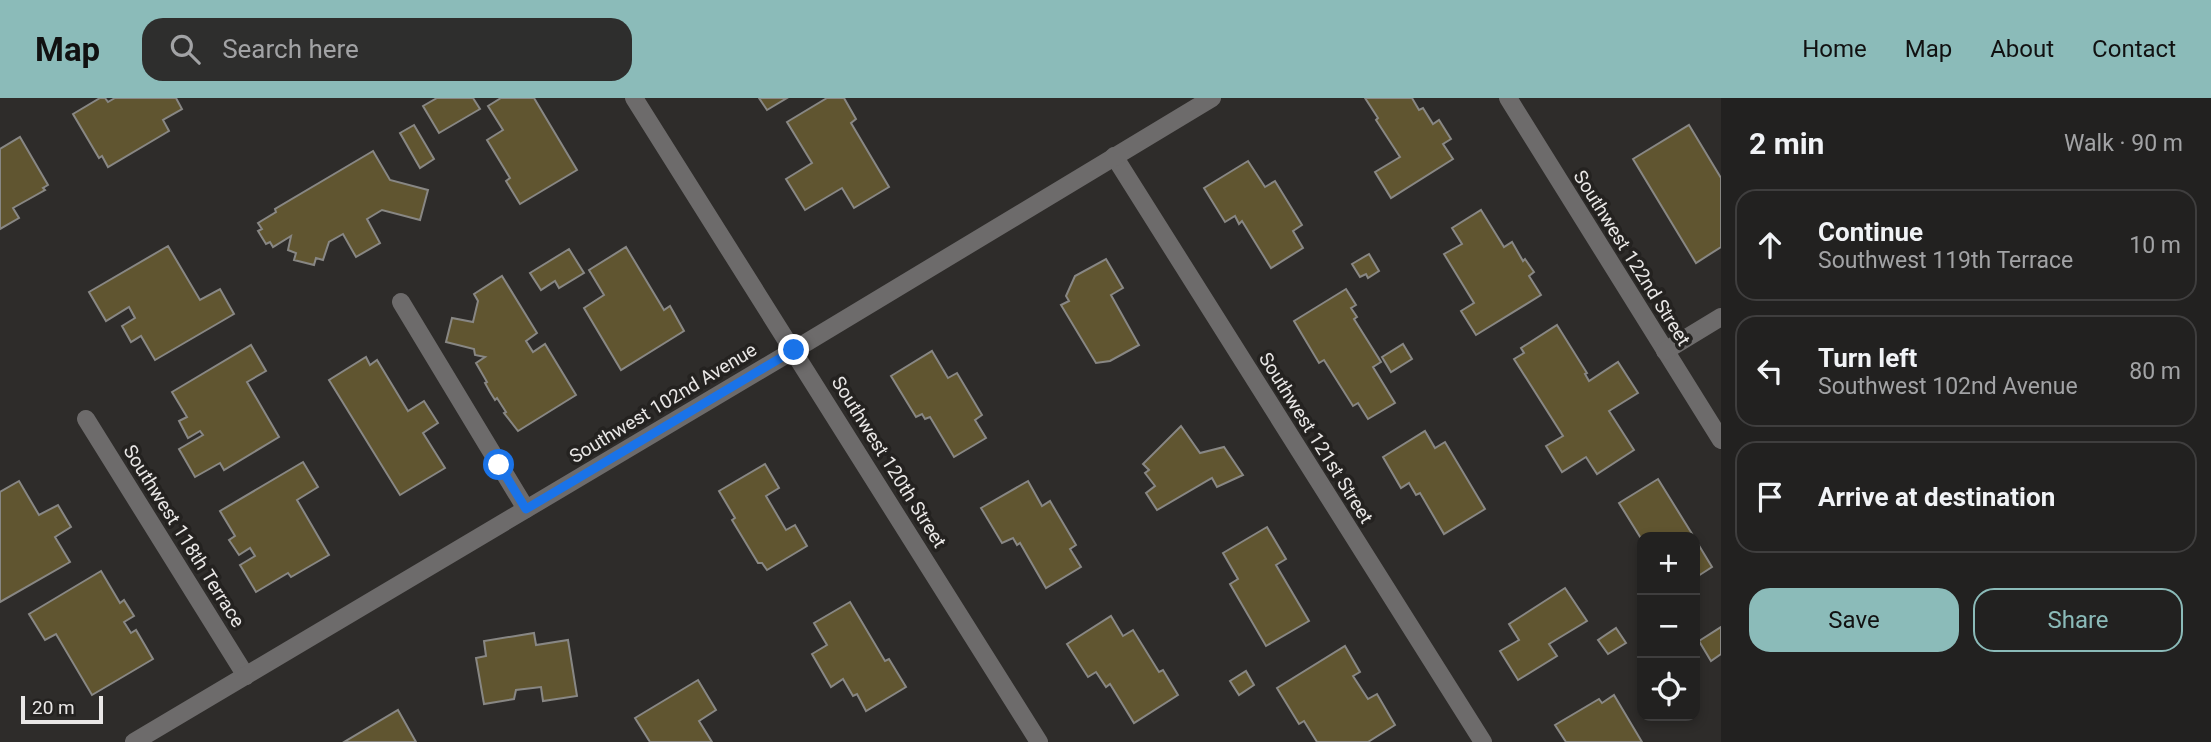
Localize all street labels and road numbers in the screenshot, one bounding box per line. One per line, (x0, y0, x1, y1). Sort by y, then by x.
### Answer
street label: Southwest 122nd Street (1569, 166, 1695, 350)
street label: Southwest 102nd Avenue (565, 338, 761, 468)
street label: Southwest 121st Street (1254, 348, 1378, 528)
street label: Southwest 120th Street (827, 372, 951, 552)
street label: Southwest 118th Terrace (118, 441, 250, 631)

